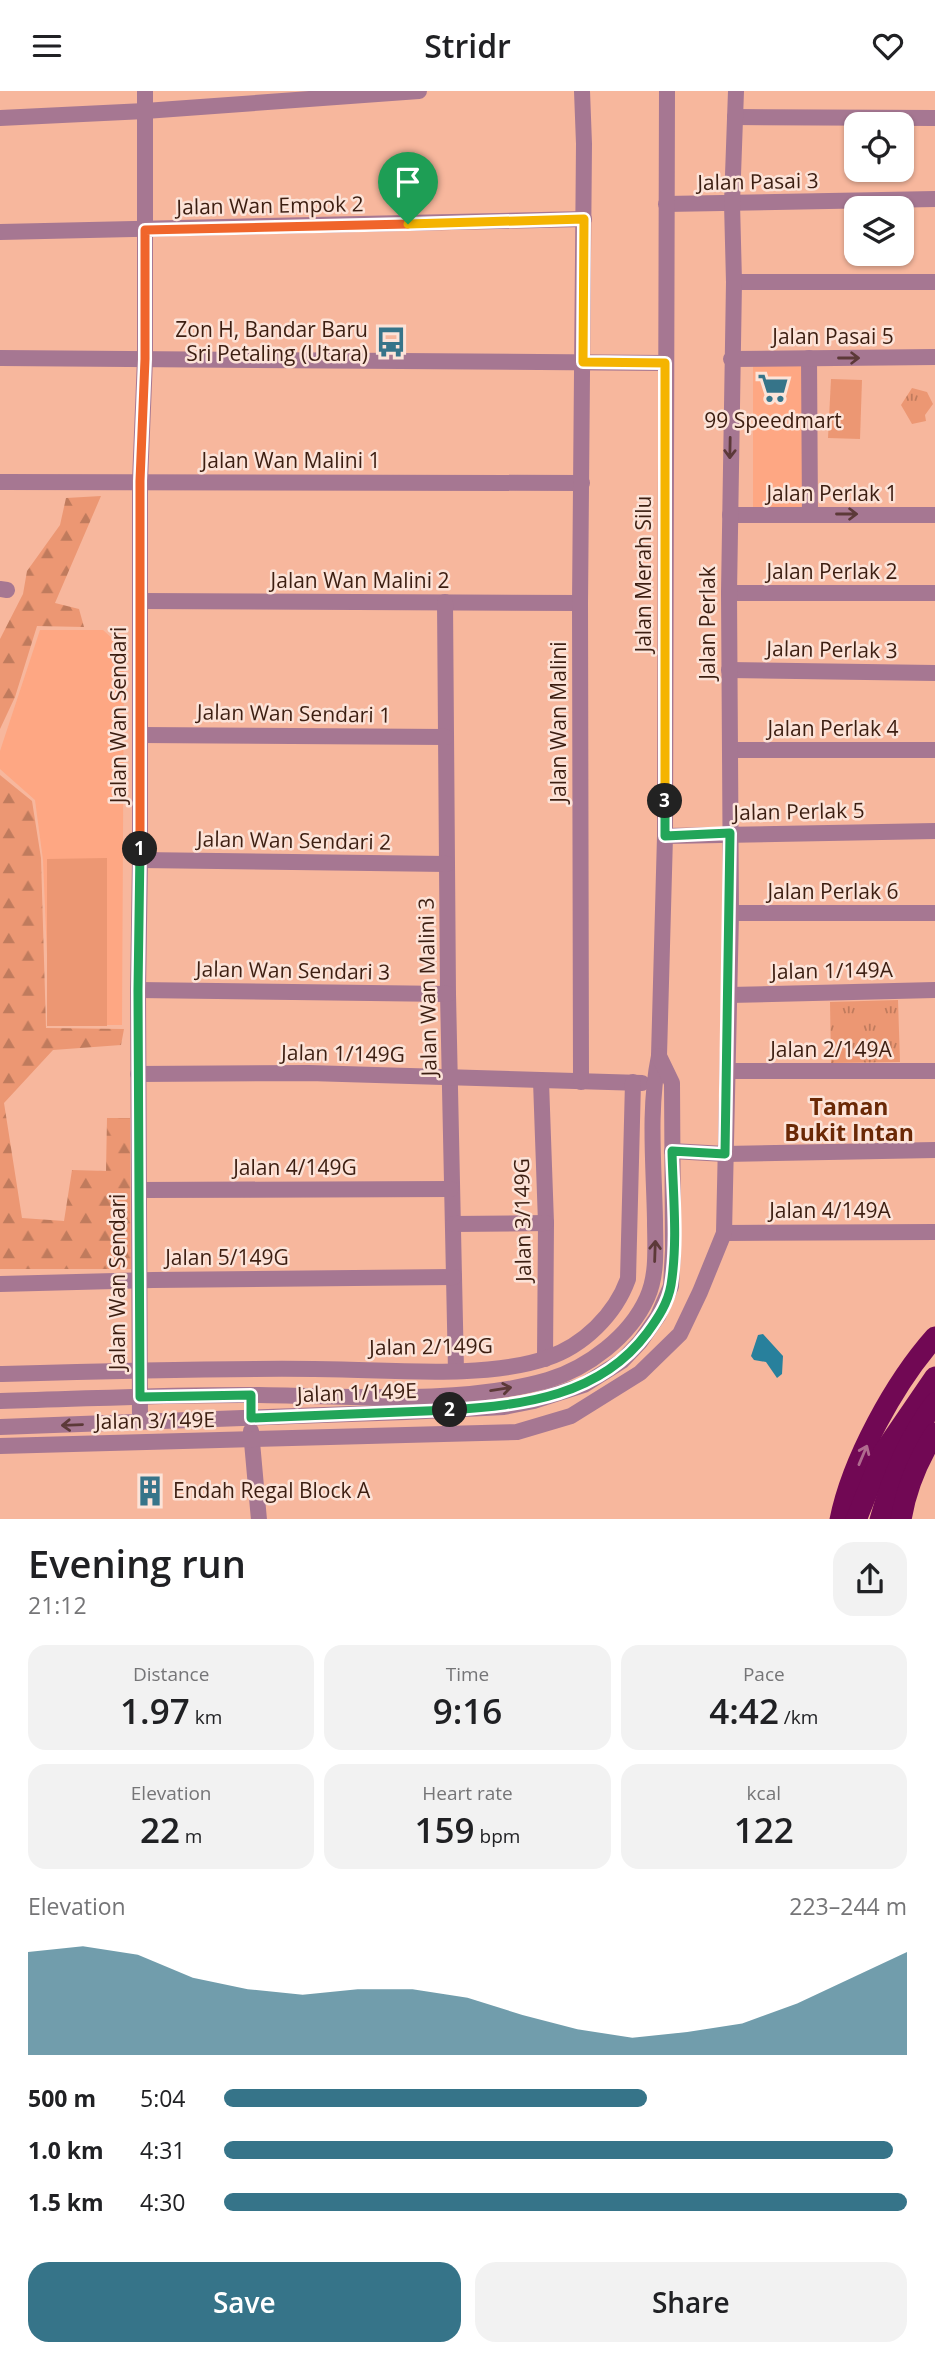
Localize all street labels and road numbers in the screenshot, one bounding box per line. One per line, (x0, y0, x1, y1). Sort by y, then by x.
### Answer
street label: Jalan Pasai 3 (695, 166, 819, 196)
street label: Jalan Wan Empok 2 (174, 189, 364, 221)
street label: Jalan Pasai 5 (770, 322, 894, 350)
street label: Jalan Wan Malini 1 (200, 446, 380, 474)
street label: Jalan Perlak 1 (764, 479, 898, 507)
street label: Jalan Merah Silu (629, 496, 657, 654)
street label: Jalan Perlak 2 (764, 557, 898, 585)
street label: Jalan Wan Malini 2 (269, 566, 449, 594)
street label: Jalan Perlak (693, 566, 721, 682)
street label: Jalan Wan Sendari (104, 627, 132, 805)
street label: Jalan Perlak 3 (764, 634, 898, 664)
street label: Jalan Wan Malini (544, 641, 572, 805)
street label: Jalan Wan Sendari 1 (195, 697, 391, 729)
street label: Jalan Perlak 4 (765, 714, 899, 742)
street label: Jalan Perlak 5 (731, 796, 865, 826)
street label: Jalan Wan Sendari 2 (195, 824, 391, 856)
street label: Jalan Perlak 6 (765, 877, 899, 905)
street label: Jalan Wan Malini 3 (411, 897, 443, 1079)
street label: Jalan Wan Sendari 3 (194, 954, 390, 986)
street label: Jalan 1/149A (769, 955, 894, 985)
street label: Jalan 2/149A (768, 1035, 893, 1063)
street label: Jalan 1/149G (279, 1038, 405, 1068)
street label: Jalan 4/149G (231, 1153, 357, 1181)
street label: Jalan 3/149G (507, 1158, 537, 1284)
street label: Jalan Wan Sendari (103, 1194, 131, 1372)
street label: Jalan 4/149A (767, 1196, 892, 1224)
street label: Jalan 5/149G (163, 1243, 289, 1271)
street label: Jalan 2/149G (367, 1331, 493, 1361)
street label: Jalan 1/149E (295, 1376, 417, 1408)
street label: Jalan 3/149E (93, 1405, 215, 1435)

